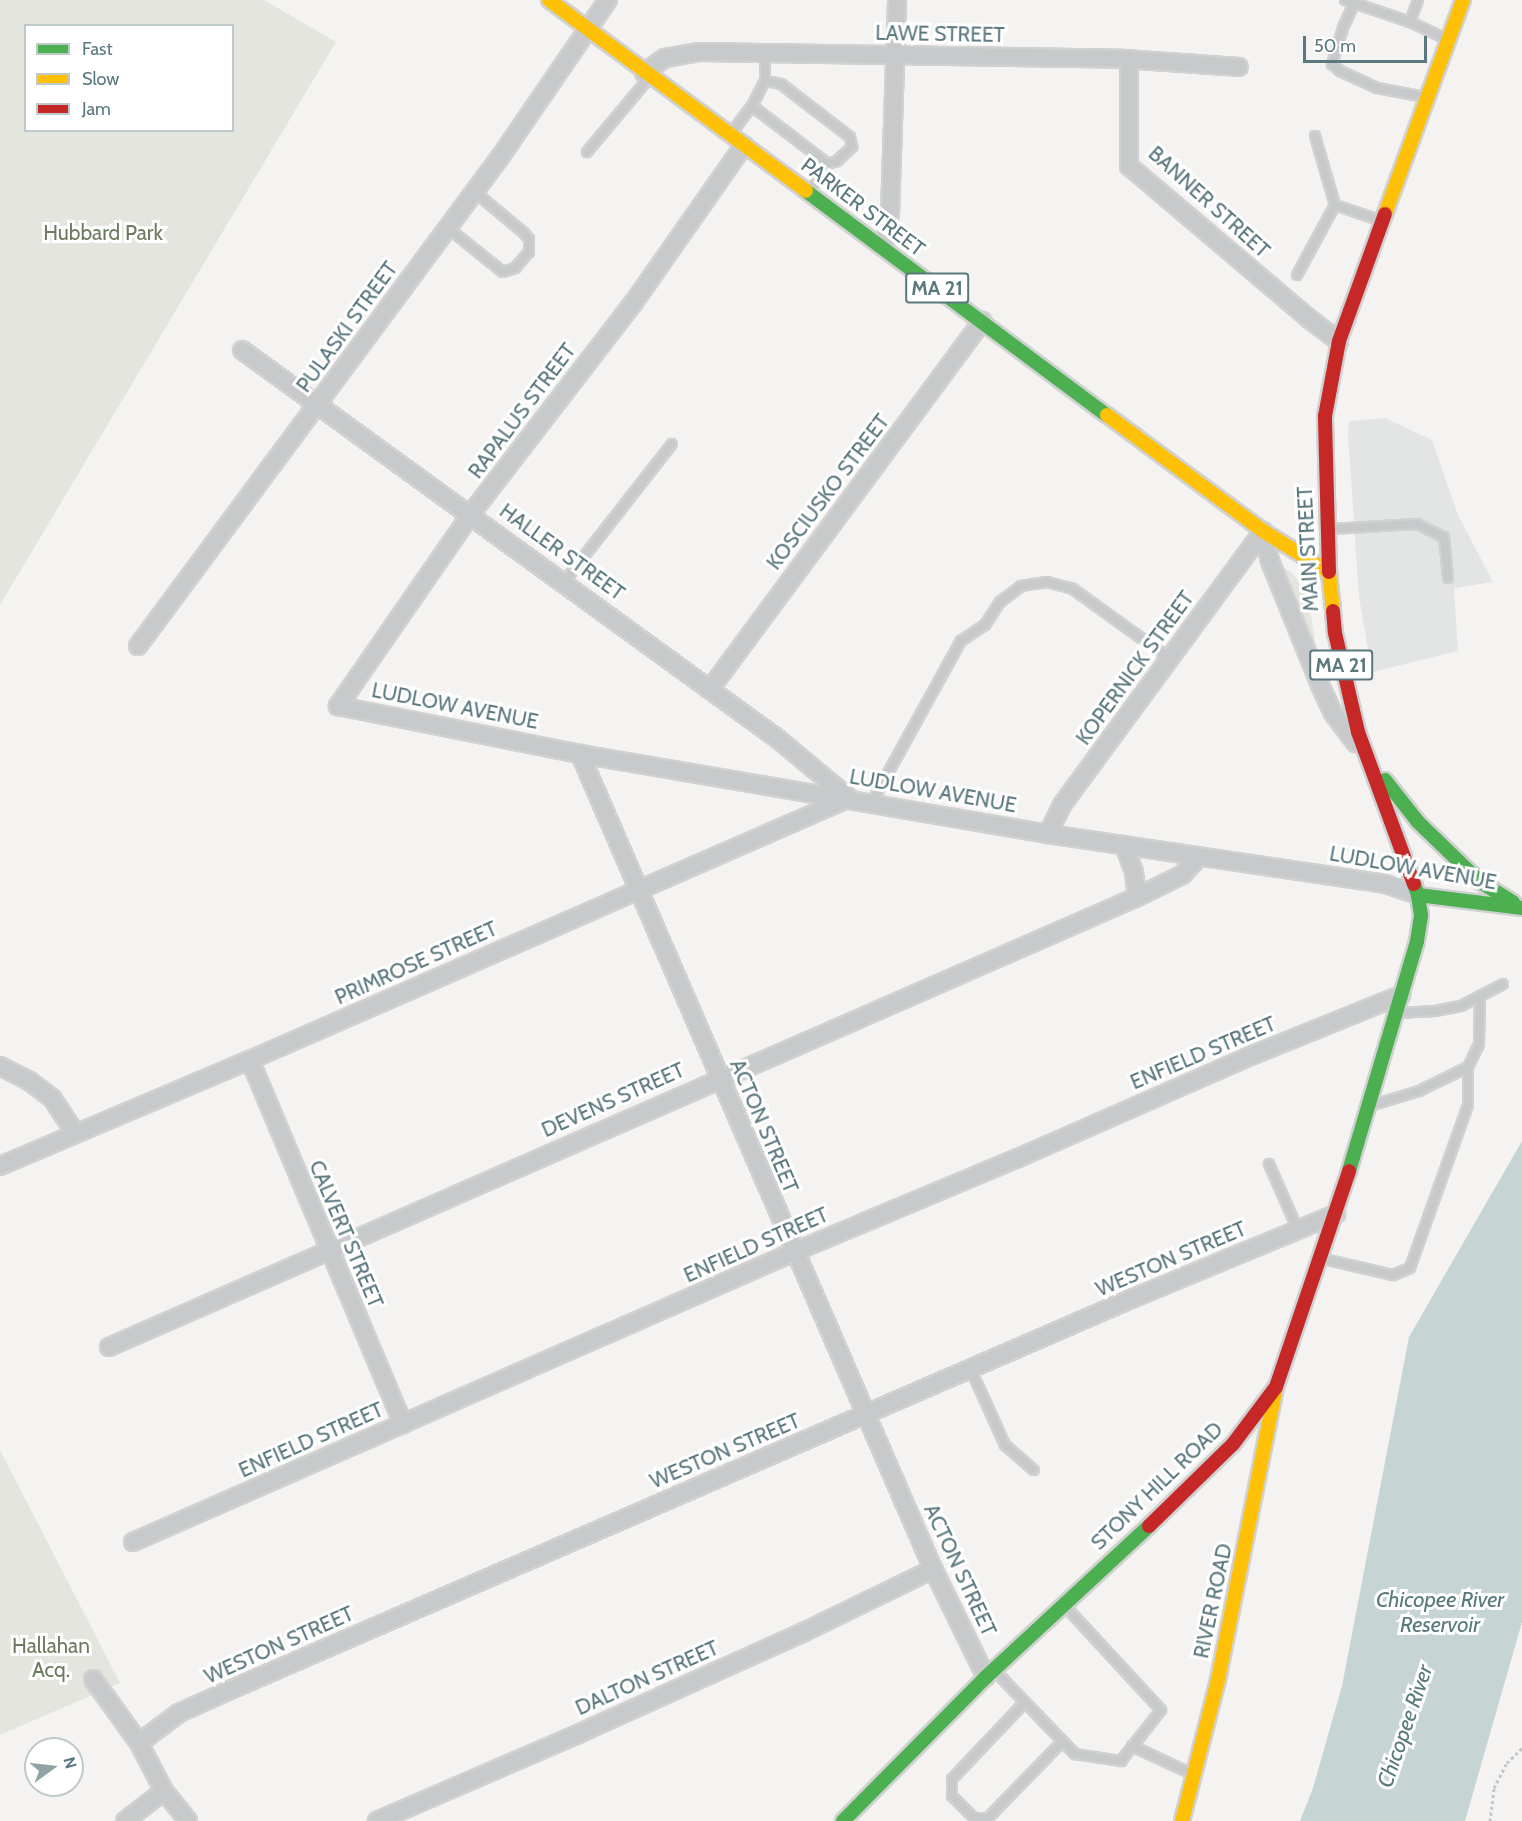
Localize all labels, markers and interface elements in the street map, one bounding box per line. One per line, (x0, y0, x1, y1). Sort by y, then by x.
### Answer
street label: LAWE STREET (875, 20, 1005, 48)
legend (24, 24, 234, 132)
scale bar (1306, 24, 1430, 62)
text: 50 m (1314, 35, 1356, 57)
text: Fast (82, 38, 113, 60)
text: Slow (82, 68, 119, 90)
text: Jam (82, 98, 111, 120)
street label: BANNER STREET (1143, 141, 1275, 263)
street label: PARKER STREET (796, 152, 930, 262)
park label: Hubbard Park (43, 220, 163, 246)
street label: PULASKI STREET (291, 257, 403, 397)
road number: MA 21 (904, 271, 970, 305)
street label: RAPALUS STREET (463, 338, 581, 484)
street label: KOSCIUSKO STREET (761, 409, 895, 575)
street label: MAIN STREET (1292, 486, 1324, 612)
street label: HALLER STREET (495, 498, 629, 606)
street label: KOPERNICK STREET (1071, 586, 1199, 750)
road number: MA 21 (1308, 648, 1374, 682)
street label: LUDLOW AVENUE (370, 677, 540, 735)
street label: LUDLOW AVENUE (847, 764, 1019, 818)
street label: LUDLOW AVENUE (1327, 841, 1499, 895)
street label: PRIMROSE STREET (331, 916, 501, 1010)
street label: ENFIELD STREET (1127, 1011, 1279, 1095)
street label: ACTON STREET (725, 1055, 803, 1197)
street label: DEVENS STREET (538, 1057, 688, 1143)
street label: CALVERT STREET (304, 1157, 388, 1311)
street label: ENFIELD STREET (680, 1202, 832, 1288)
street label: WESTON STREET (1092, 1216, 1250, 1302)
street label: ENFIELD STREET (235, 1397, 387, 1483)
street label: WESTON STREET (646, 1408, 804, 1494)
street label: STONY HILL ROAD (1086, 1417, 1228, 1555)
street label: ACTON STREET (918, 1500, 1002, 1640)
street label: RIVER ROAD (1189, 1541, 1237, 1661)
water label: Chicopee River Reservoir (1376, 1586, 1504, 1638)
street label: WESTON STREET (200, 1601, 358, 1689)
park label: Hallahan Acq. (12, 1633, 90, 1683)
street label: DALTON STREET (572, 1635, 722, 1721)
water label: Chicopee River (1372, 1661, 1438, 1791)
north arrow (24, 1737, 84, 1797)
text: N (59, 1755, 81, 1771)

